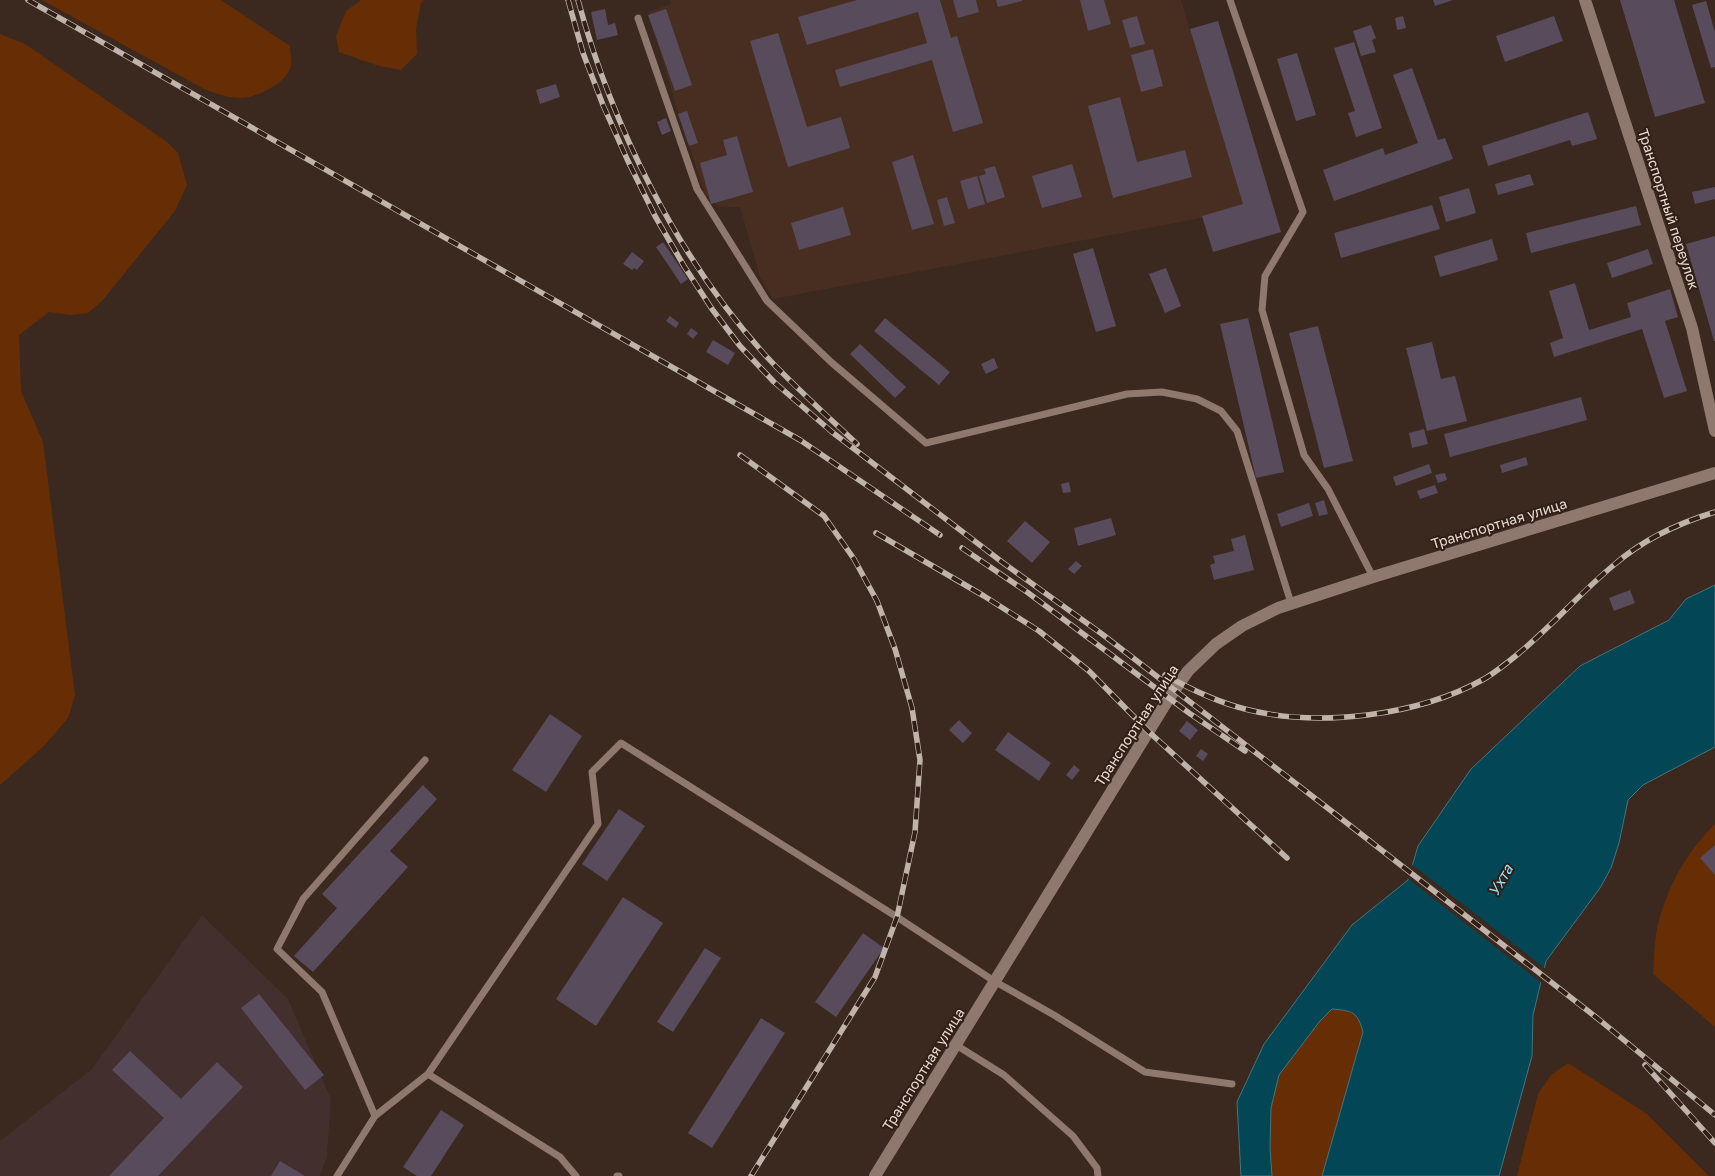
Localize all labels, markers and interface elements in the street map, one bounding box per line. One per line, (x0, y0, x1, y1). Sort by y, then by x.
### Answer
street label: Транспортный переулок (1635, 126, 1703, 292)
street label: Транспортная улица (1429, 494, 1569, 552)
street label: Транспортная улица (1090, 661, 1182, 789)
water label: Ухта (1484, 861, 1516, 899)
street label: Транспортная улица (878, 1005, 968, 1133)

